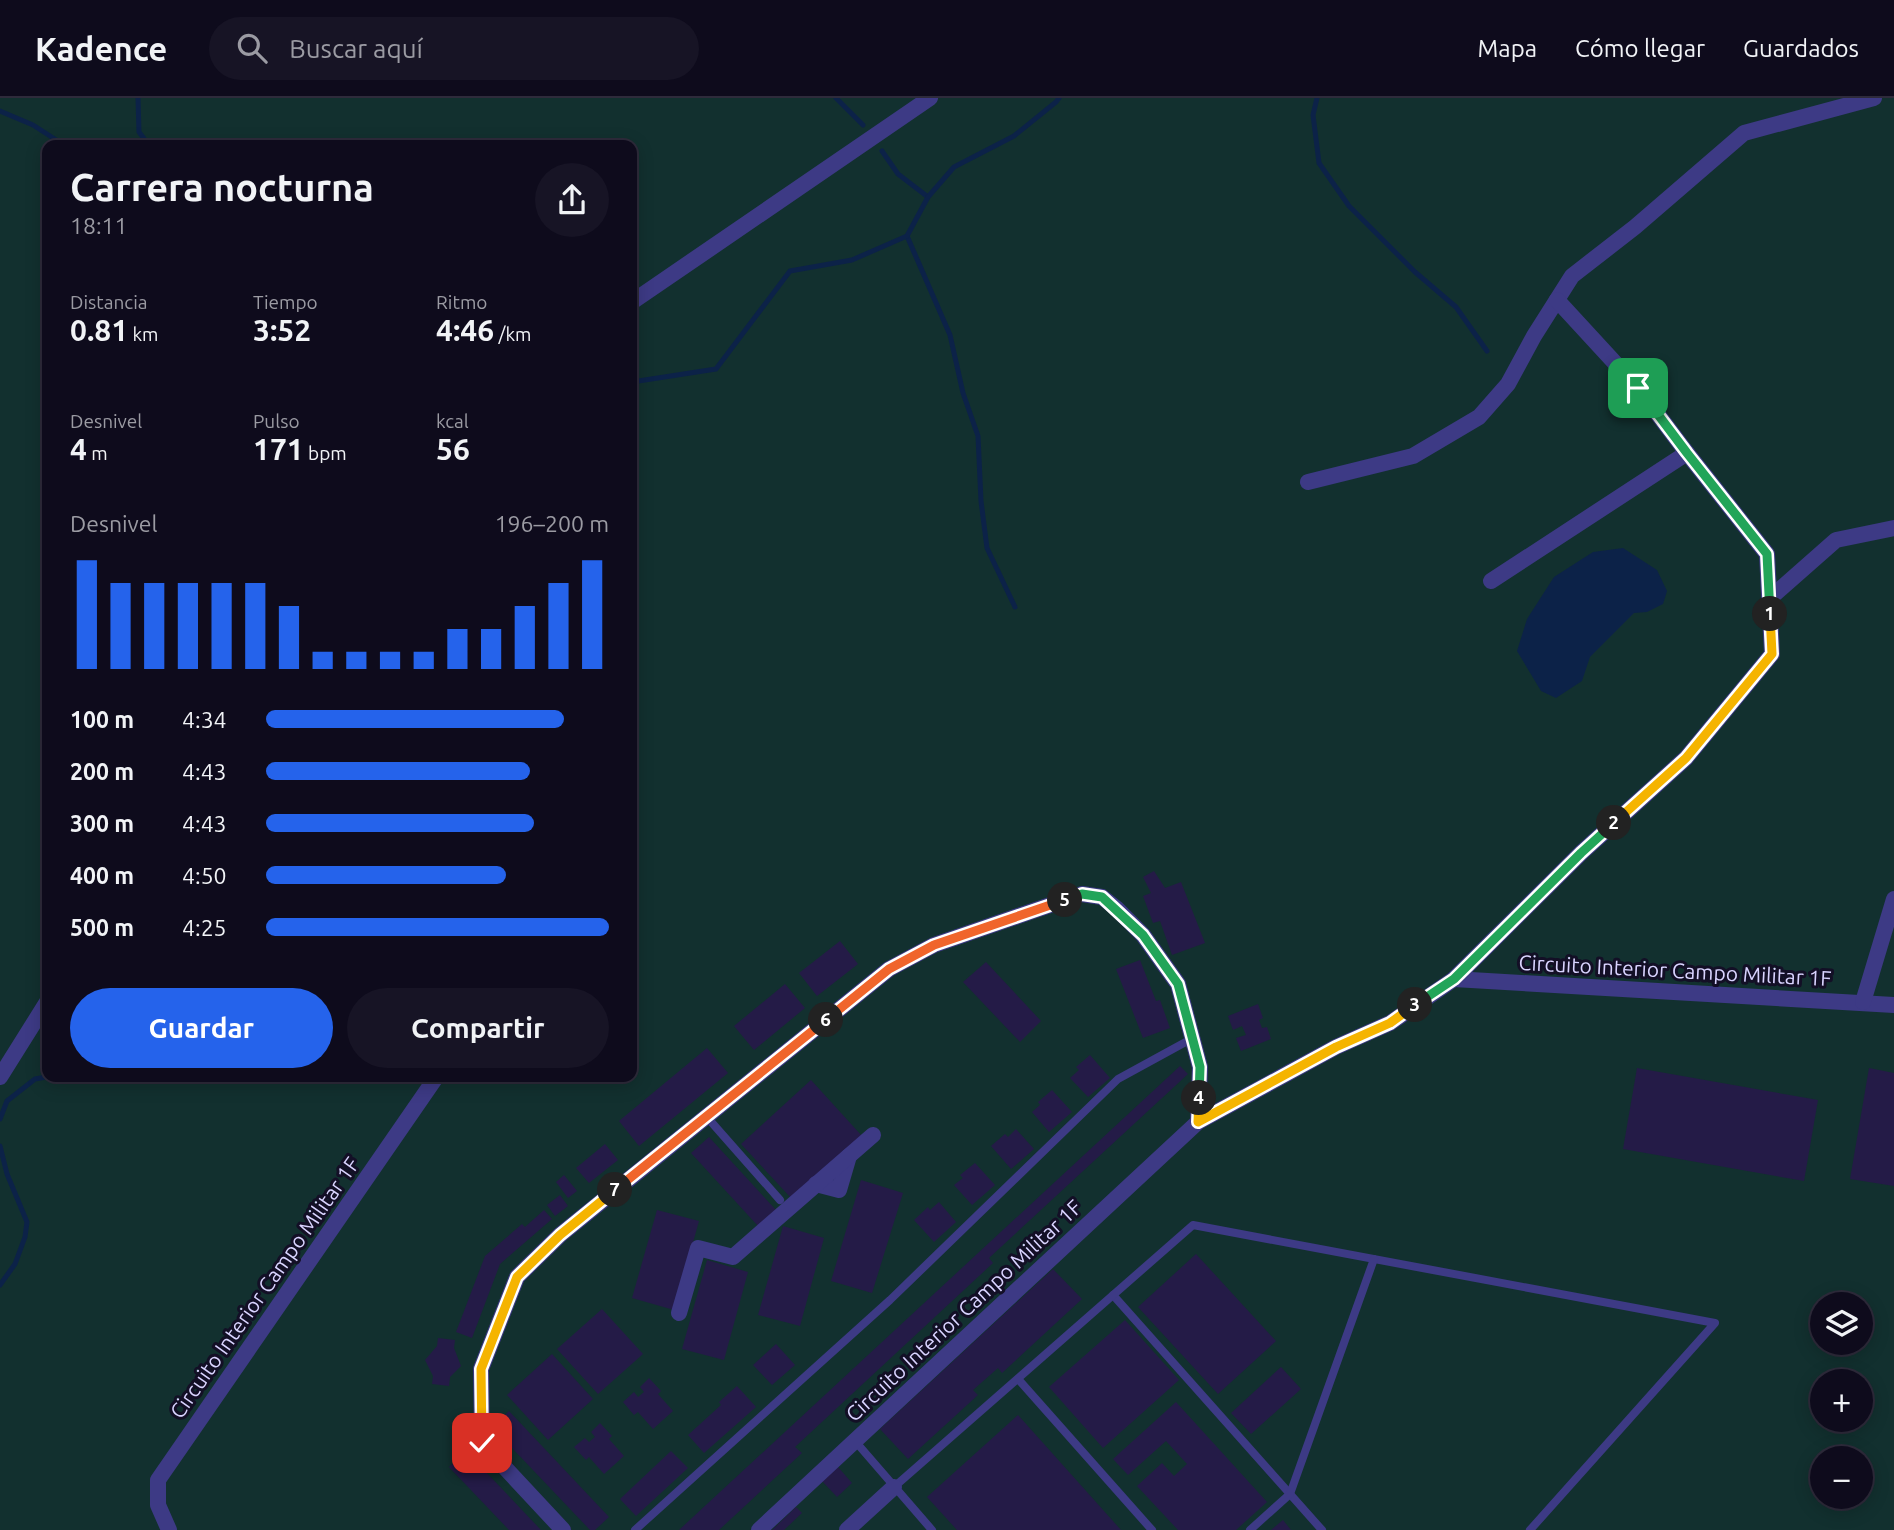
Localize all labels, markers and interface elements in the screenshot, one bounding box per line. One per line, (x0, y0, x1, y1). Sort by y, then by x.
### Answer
search box (209, 17, 699, 80)
icon: search (233, 29, 271, 67)
text: Kadence (35, 30, 167, 67)
text: Buscar aquí (289, 34, 423, 63)
text: Mapa (1477, 35, 1537, 62)
text: Cómo llegar (1575, 35, 1705, 62)
text: Guardados (1743, 35, 1859, 62)
button: share (535, 163, 609, 237)
text: Carrera nocturna (70, 166, 374, 208)
text: 18:11 (70, 213, 128, 238)
text: Distancia (70, 291, 148, 313)
text: Tiempo (253, 291, 318, 313)
text: Ritmo (436, 291, 487, 313)
text: 0.81 (70, 313, 128, 347)
text: 3:52 (253, 313, 311, 347)
text: 4:46 (436, 313, 494, 347)
text: km (128, 323, 158, 345)
text: /km (494, 323, 532, 345)
pin (1608, 358, 1668, 418)
icon: arrive (1619, 369, 1657, 407)
text: Desnivel (70, 410, 142, 432)
text: Pulso (253, 410, 300, 432)
text: kcal (436, 410, 469, 432)
text: 4 (70, 432, 87, 466)
text: 171 (253, 432, 304, 466)
text: 56 (436, 432, 470, 466)
text: m (87, 442, 108, 464)
text: bpm (304, 442, 347, 464)
text: Desnivel (70, 511, 158, 536)
text: 196–200 m (495, 511, 609, 536)
pin: 1 (1752, 596, 1788, 632)
text: 1 (1764, 602, 1775, 624)
text: 100 m (70, 707, 134, 732)
text: 4:34 (182, 707, 227, 732)
text: 200 m (70, 759, 134, 784)
text: 4:43 (182, 759, 227, 784)
pin: 2 (1596, 806, 1632, 840)
text: 300 m (70, 811, 134, 836)
text: 4:43 (182, 811, 227, 836)
text: 2 (1608, 811, 1619, 833)
text: 400 m (70, 863, 134, 888)
text: 4:50 (182, 863, 227, 888)
pin: 5 (1048, 882, 1082, 918)
text: 5 (1059, 888, 1070, 910)
text: 500 m (70, 915, 134, 940)
text: 4:25 (182, 915, 227, 940)
street label: Circuito Interior Campo Militar 1F (1518, 950, 1832, 990)
button: Guardar (70, 988, 333, 1068)
button: Compartir (347, 988, 609, 1068)
pin: 3 (1398, 988, 1432, 1023)
text: 3 (1409, 993, 1420, 1015)
pin: 6 (808, 1002, 844, 1038)
text: 6 (820, 1008, 831, 1030)
pin: 4 (1182, 1080, 1216, 1116)
text: 4 (1193, 1086, 1204, 1108)
street label: Circuito Interior Campo Militar 1F (165, 1152, 364, 1423)
pin: 7 (598, 1172, 632, 1208)
text: 7 (609, 1178, 620, 1200)
street label: Circuito Interior Campo Militar 1F (841, 1195, 1086, 1426)
map controls (1810, 1292, 1873, 1509)
button: layers (1810, 1292, 1873, 1355)
button: + (1810, 1369, 1873, 1432)
pin (452, 1413, 512, 1473)
icon: check (463, 1424, 501, 1462)
button: − (1810, 1446, 1873, 1509)

